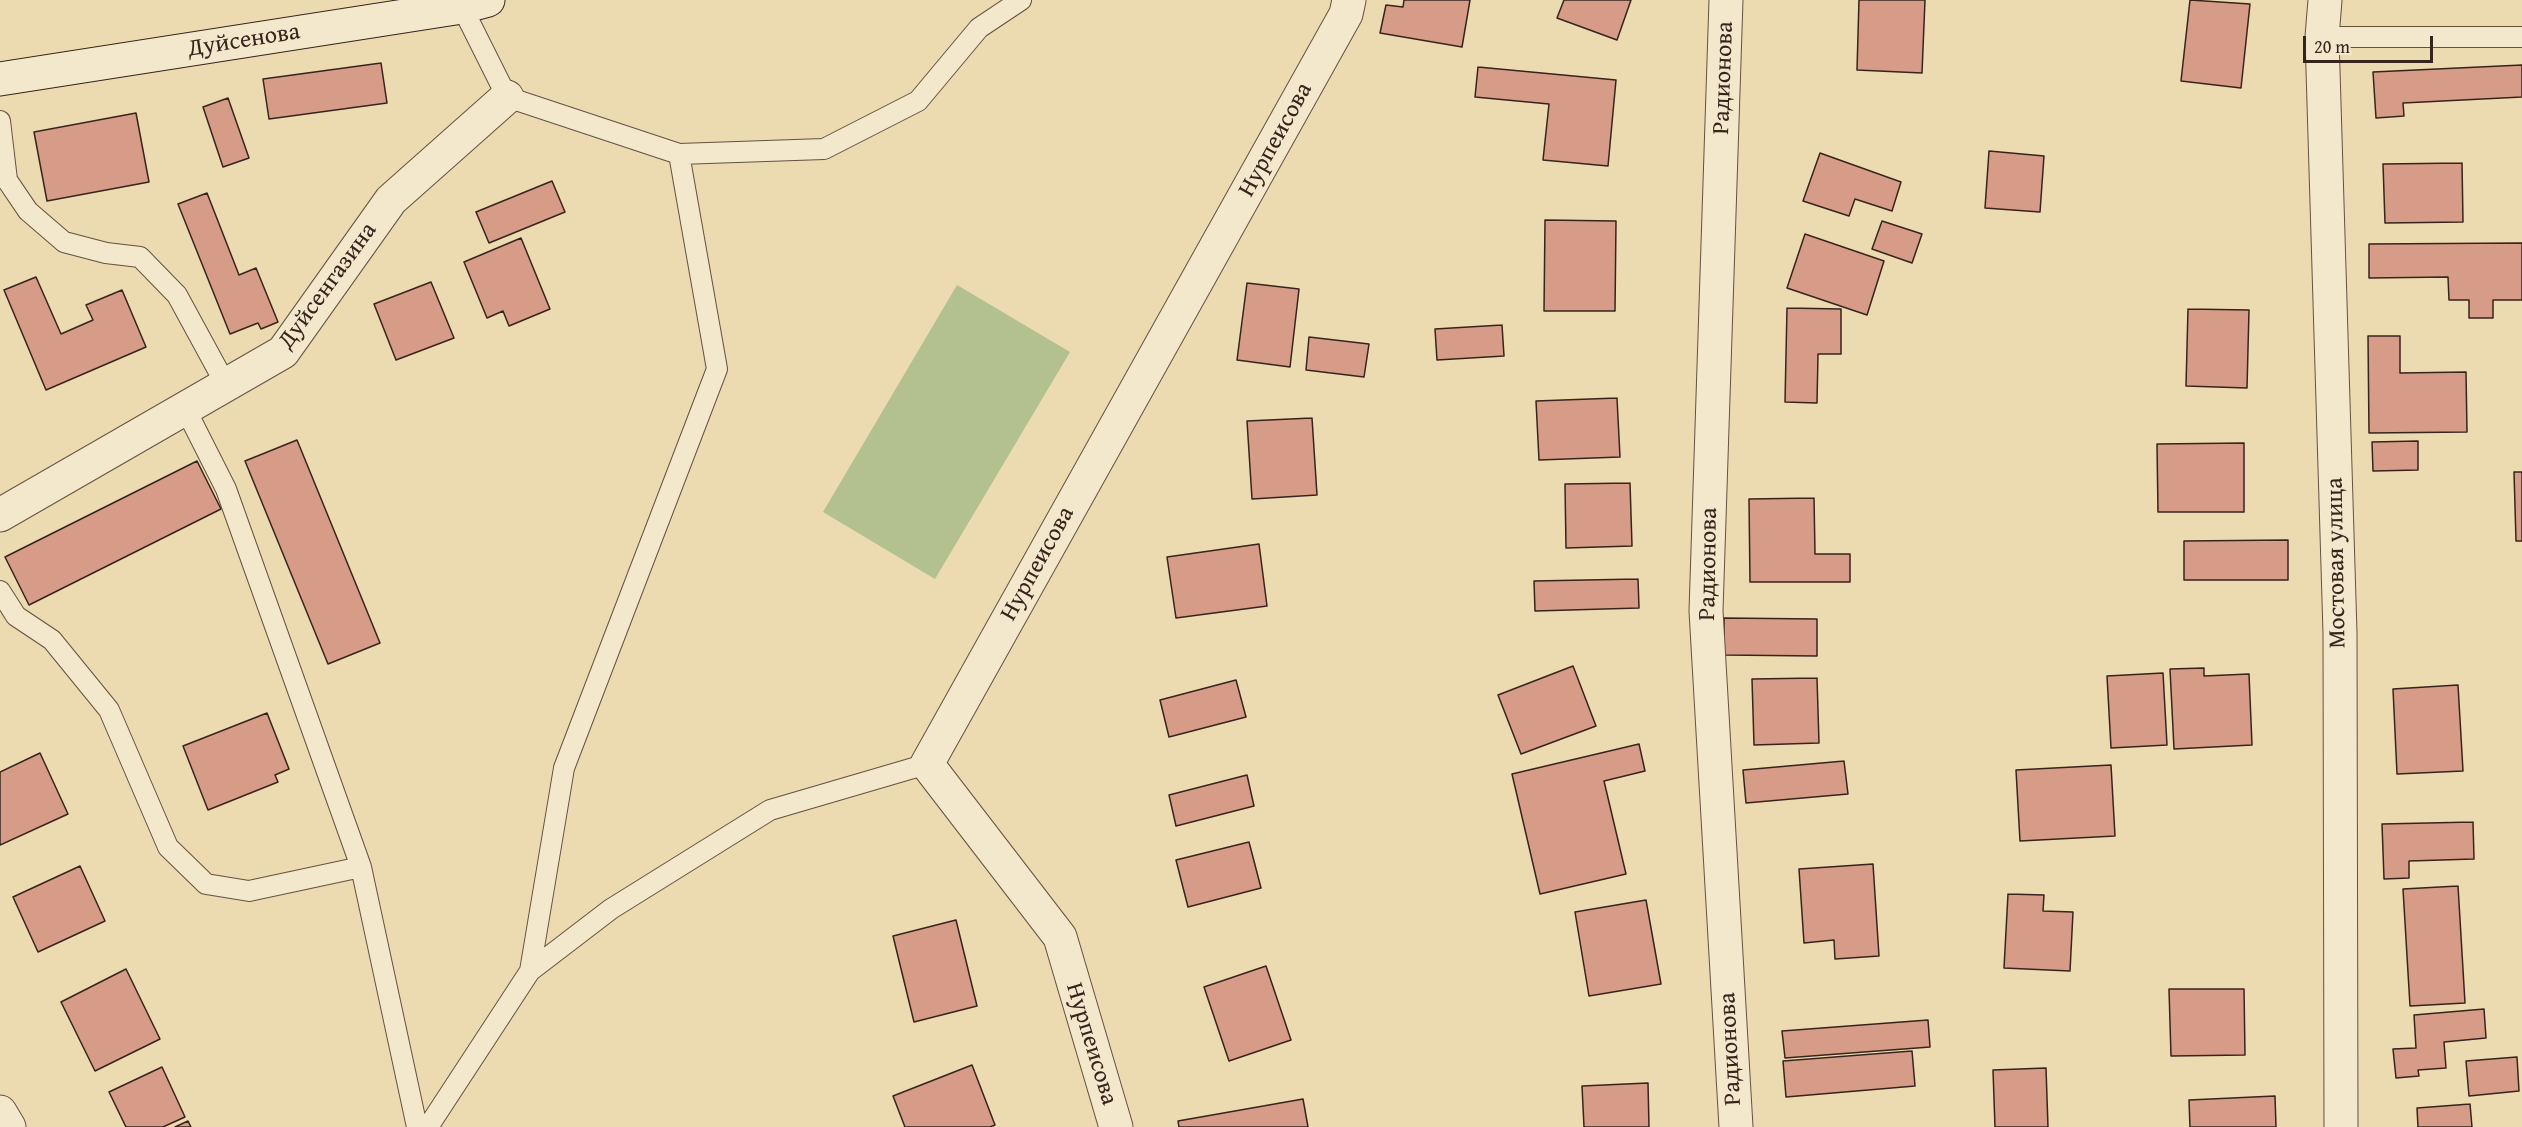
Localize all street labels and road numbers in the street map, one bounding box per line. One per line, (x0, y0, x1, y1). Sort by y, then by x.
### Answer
street label: Дуйсенова (186, 18, 302, 64)
street label: Радионова (1708, 21, 1740, 135)
street label: Нурпеисова (1233, 78, 1319, 202)
street label: Дуйсенгазина (272, 217, 384, 355)
street label: Мостовая улица (2321, 477, 2353, 649)
street label: Нурпеисова (995, 502, 1081, 626)
street label: Радионова (1694, 507, 1724, 621)
street label: Нурпеисова (1059, 979, 1123, 1109)
street label: Радионова (1714, 992, 1748, 1106)

